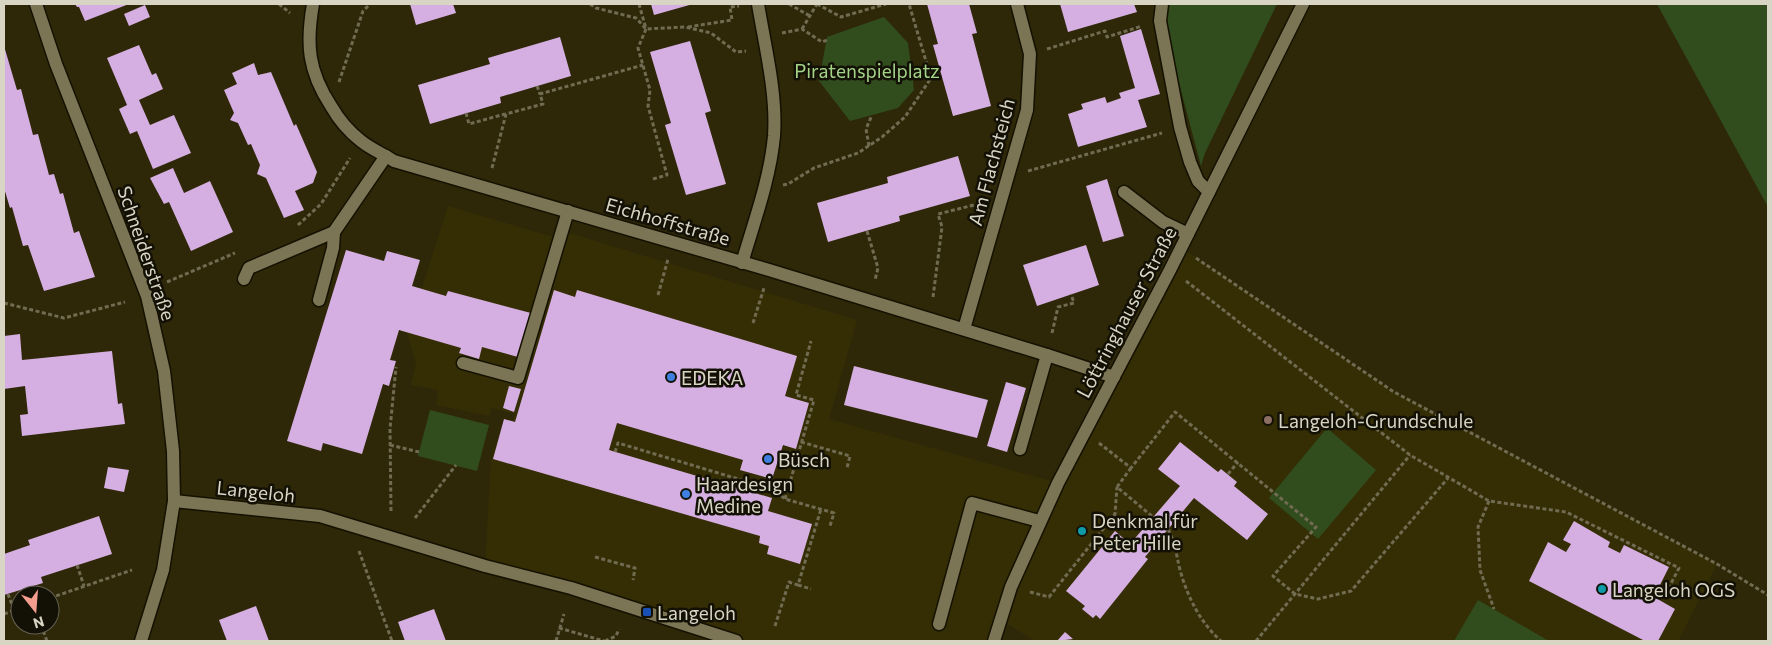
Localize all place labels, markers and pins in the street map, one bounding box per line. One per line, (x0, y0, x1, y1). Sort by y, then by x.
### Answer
place label: EDEKA (681, 366, 743, 389)
marker: EDEKA (665, 371, 677, 383)
place label: Langeloh-Grundschule (1278, 409, 1473, 432)
marker: Langeloh-Grundschule (1262, 414, 1274, 426)
place label: Büsch (778, 448, 830, 471)
marker: Büsch (762, 453, 774, 465)
place label: Haardesign Medine (696, 472, 793, 517)
marker: Haardesign Medine (680, 488, 692, 500)
place label: Denkmal für Peter Hille (1092, 509, 1198, 554)
marker: Denkmal für Peter Hille (1076, 525, 1088, 537)
place label: Langeloh OGS (1612, 578, 1735, 601)
marker: Langeloh OGS (1596, 583, 1608, 595)
place label: Langeloh (657, 601, 736, 624)
marker: Langeloh (641, 606, 653, 618)

